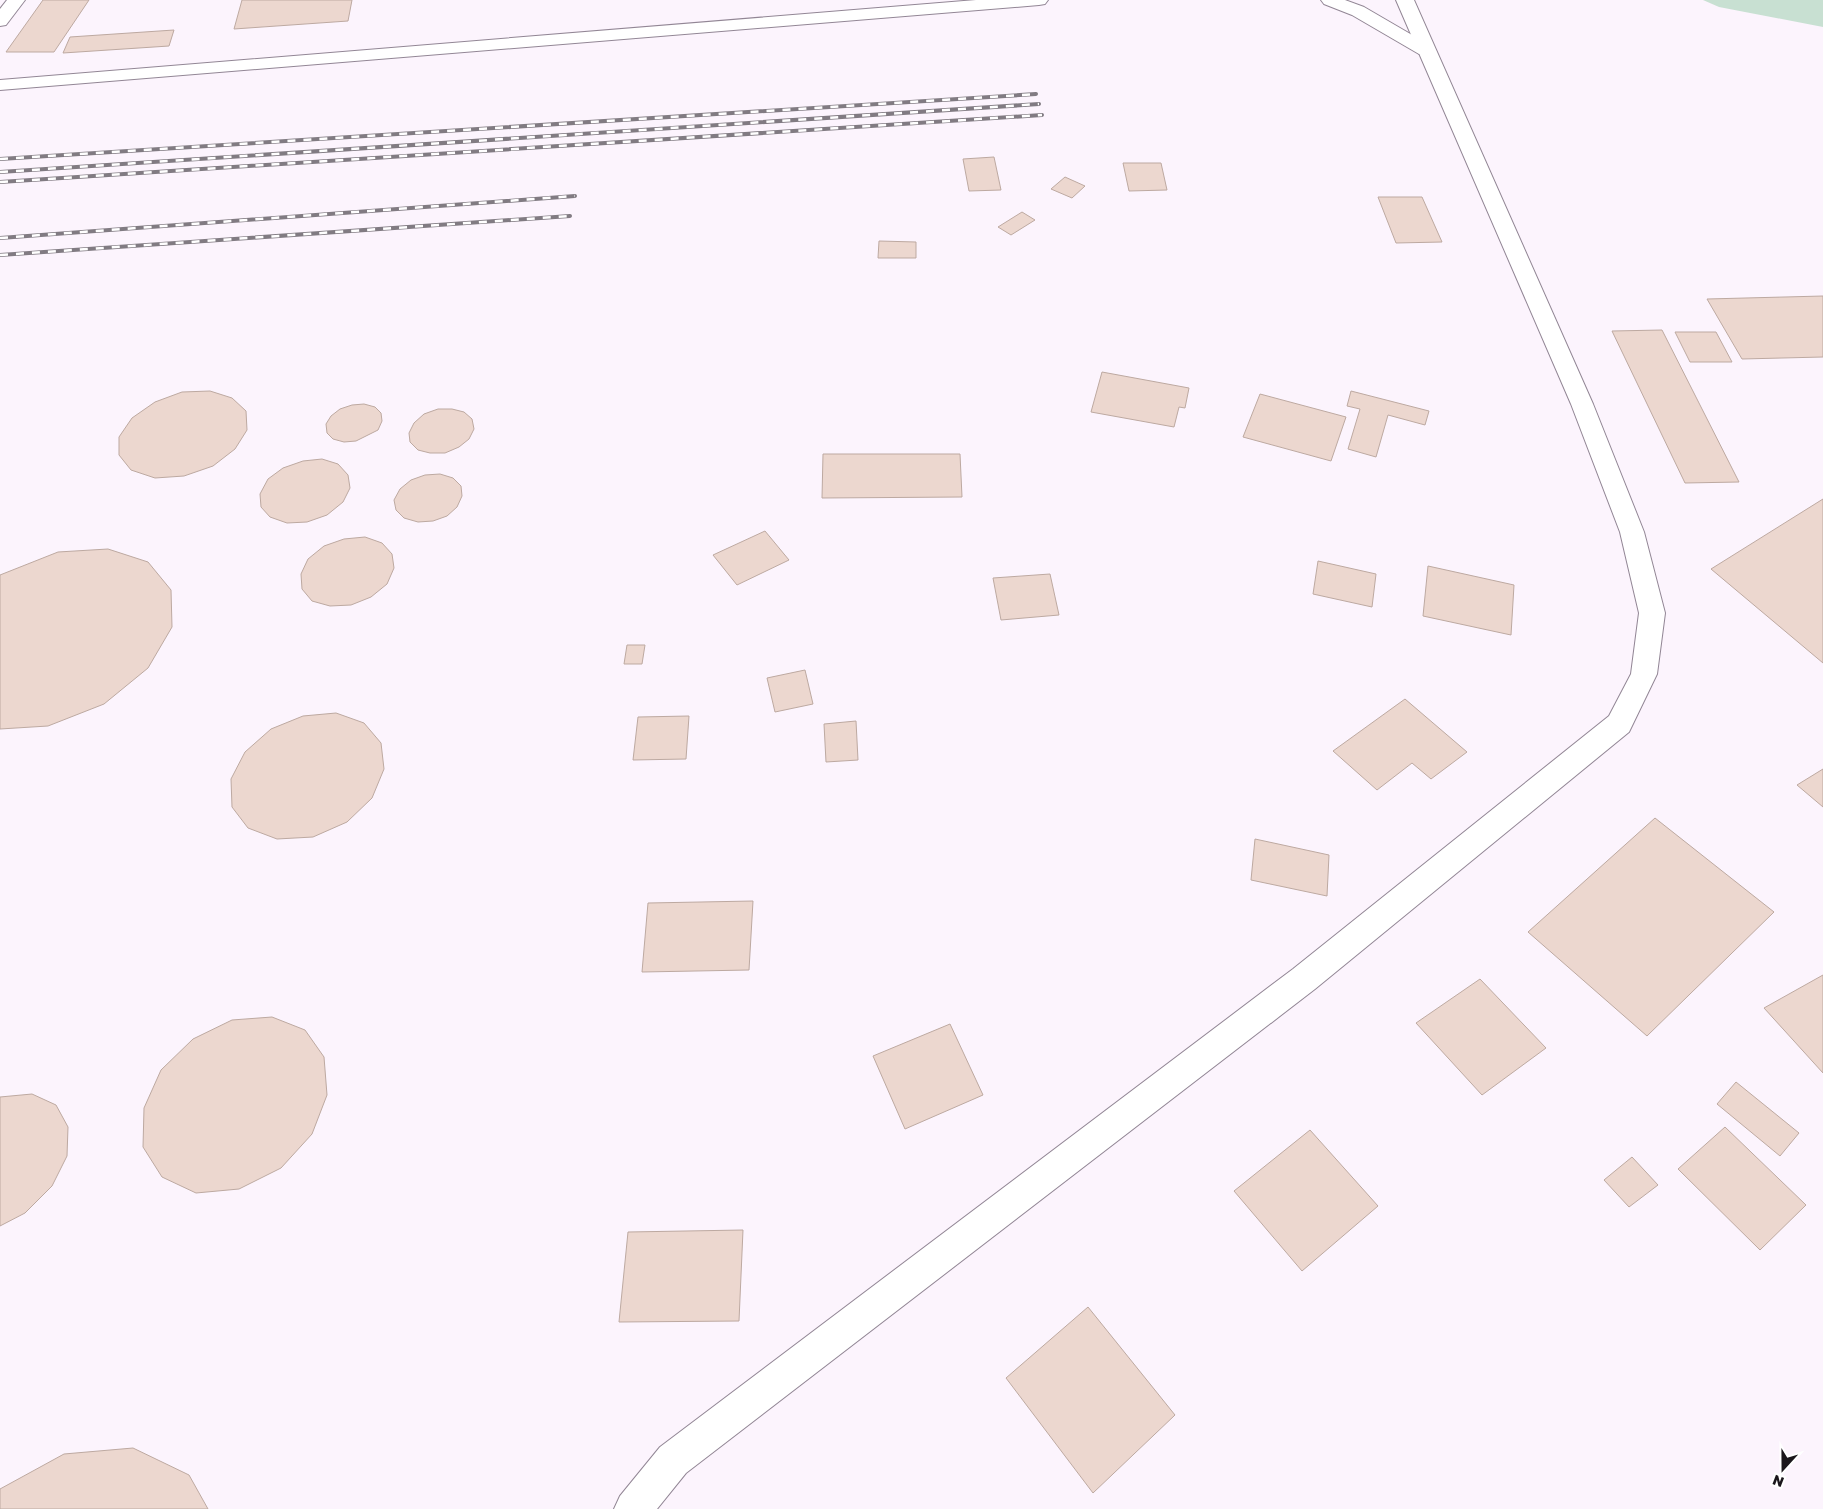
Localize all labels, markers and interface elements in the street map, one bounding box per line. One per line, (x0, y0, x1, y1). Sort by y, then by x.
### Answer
north arrow (1758, 1444, 1808, 1494)
text: N (1770, 1472, 1786, 1491)

